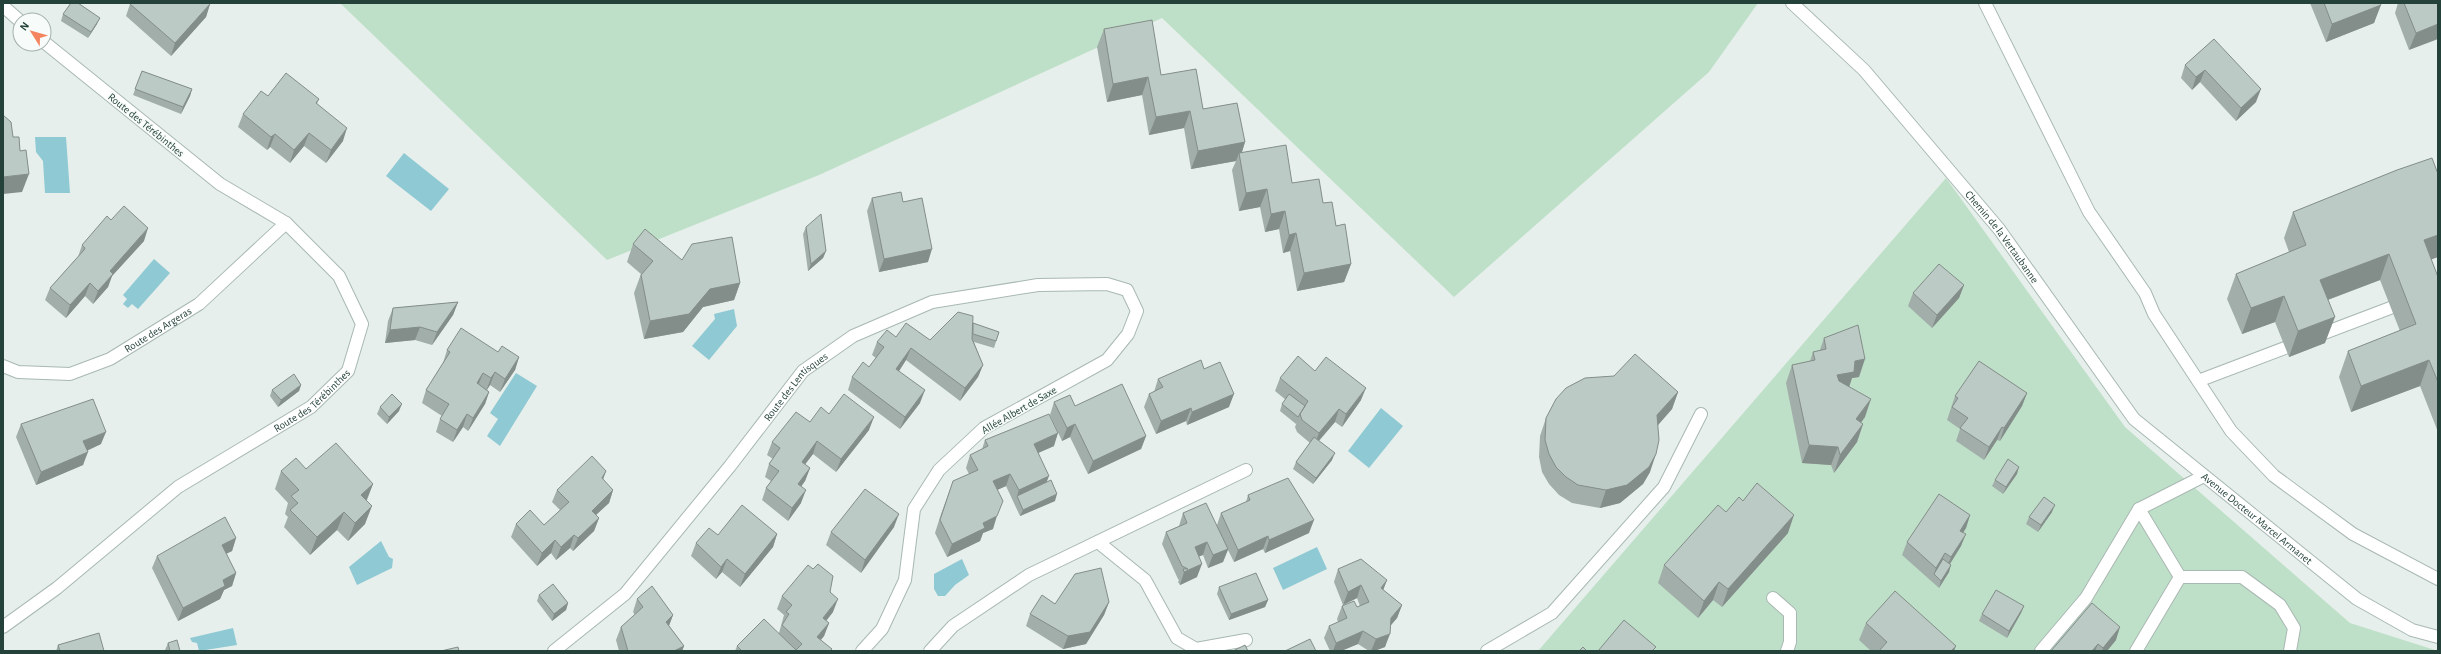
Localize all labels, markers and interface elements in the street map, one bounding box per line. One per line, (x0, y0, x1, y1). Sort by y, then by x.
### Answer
north arrow (12, 12, 52, 52)
text: N (18, 20, 31, 33)
street label: Route des Térébinthes (106, 91, 186, 159)
street label: Chemin de la Vertaubanne (1963, 188, 2041, 285)
street label: Route des Argeras (122, 305, 193, 354)
street label: Route des Lentisques (761, 350, 829, 423)
street label: Route des Térébinthes (272, 367, 352, 434)
street label: Allée Albert de Saxe (980, 384, 1058, 436)
street label: Avenue Docteur Marcel Armanet (2199, 470, 2315, 566)

